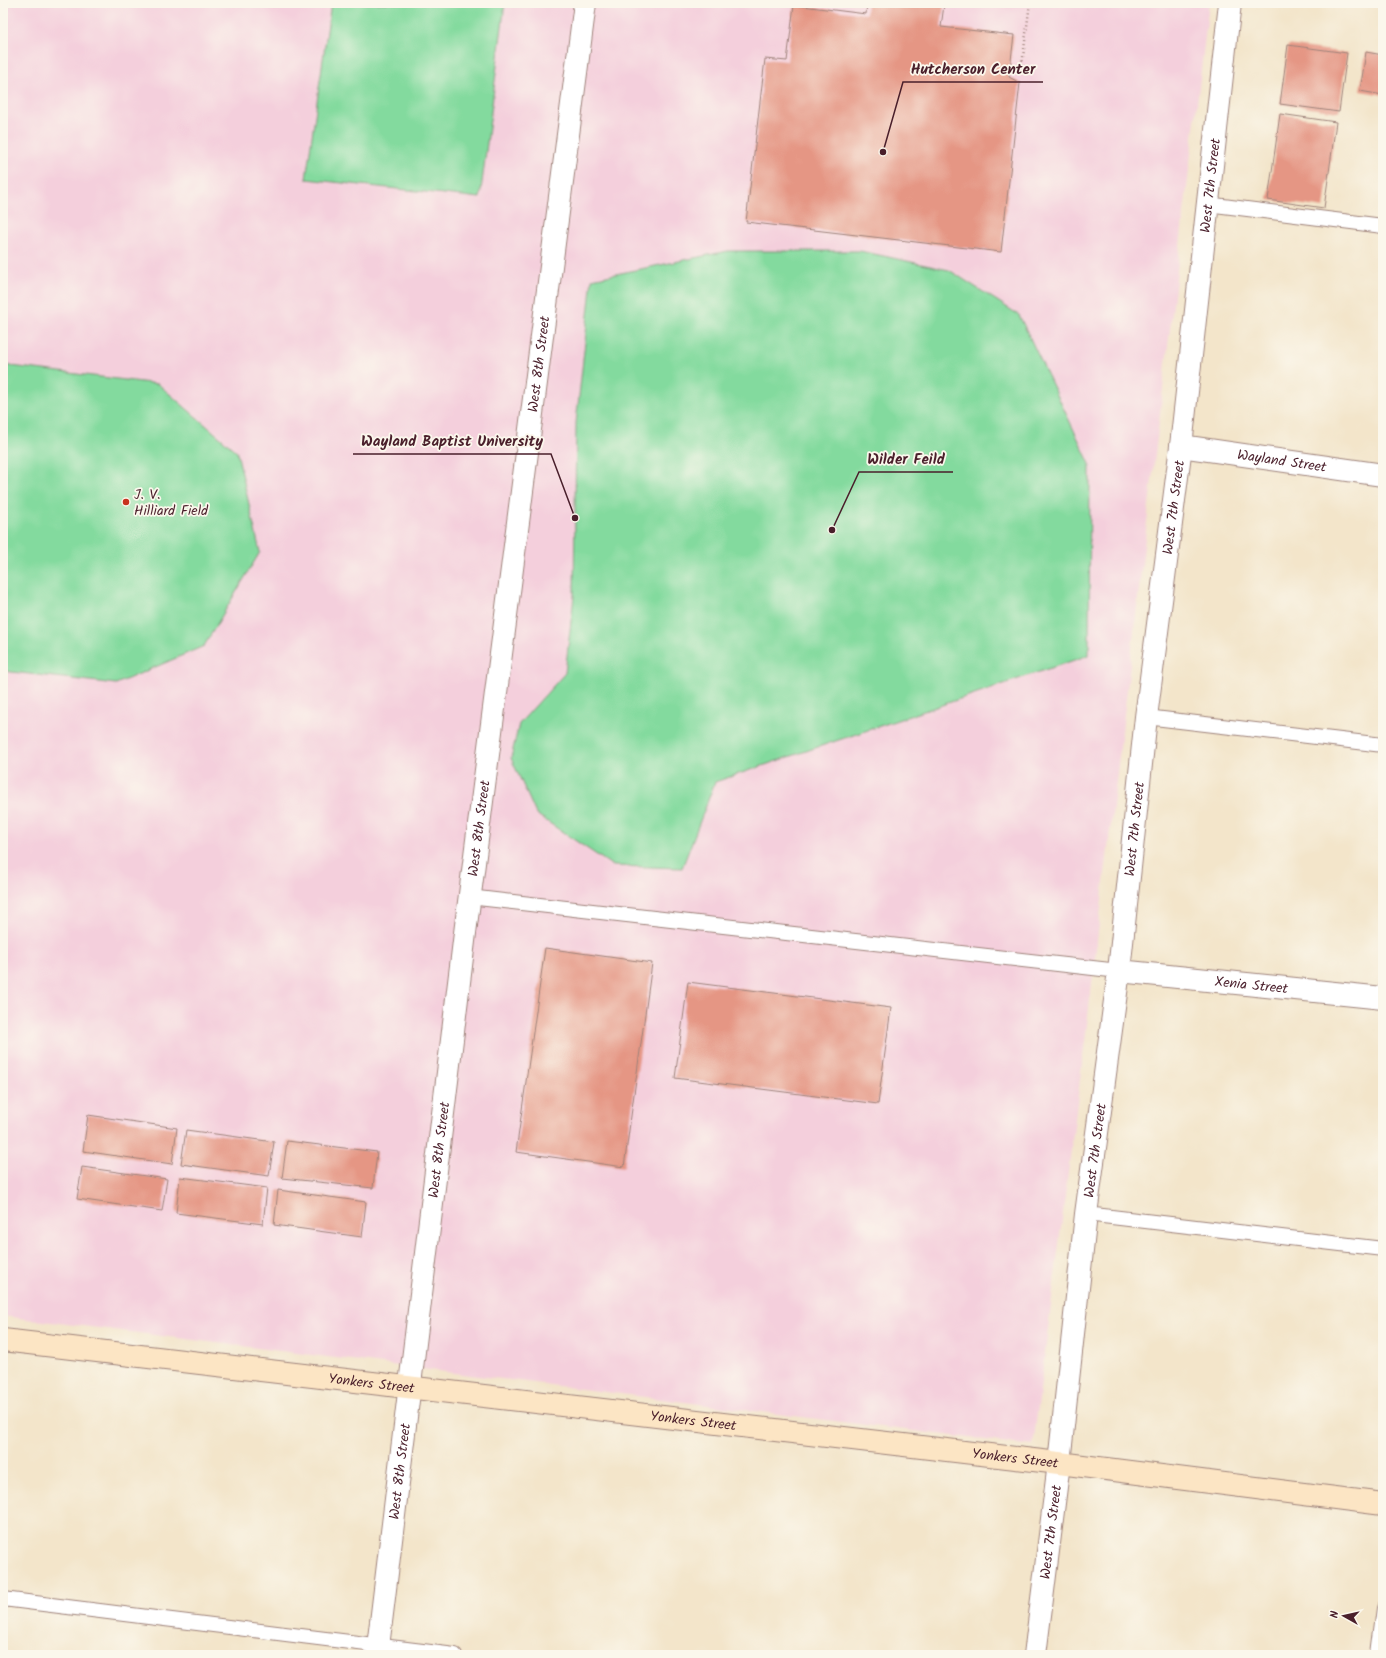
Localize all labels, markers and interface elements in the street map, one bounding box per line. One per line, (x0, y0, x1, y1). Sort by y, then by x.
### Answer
callout: Hutcherson Center (903, 55, 1043, 82)
text: Hutcherson Center (911, 58, 1036, 82)
street label: West 7th Street (1195, 137, 1227, 234)
street label: West 8th Street (522, 314, 557, 414)
callout: Wayland Baptist University (353, 427, 551, 454)
text: Wayland Baptist University (361, 430, 543, 454)
street label: Wayland Street (1236, 444, 1328, 479)
callout: Wilder Feild (859, 445, 953, 472)
text: Wilder Feild (867, 448, 946, 472)
street label: West 7th Street (1157, 458, 1191, 556)
place label: J. V. Hilliard Field (134, 484, 209, 522)
marker: J. V. Hilliard Field (121, 497, 131, 507)
street label: West 8th Street (462, 778, 497, 878)
street label: West 7th Street (1119, 780, 1151, 877)
street label: Xenia Street (1213, 971, 1290, 1000)
street label: West 8th Street (423, 1100, 456, 1199)
street label: West 7th Street (1078, 1102, 1113, 1199)
street label: Yonkers Street (327, 1368, 416, 1400)
street label: Yonkers Street (649, 1405, 738, 1437)
street label: West 8th Street (384, 1422, 417, 1521)
street label: Yonkers Street (971, 1443, 1060, 1475)
street label: West 7th Street (1035, 1483, 1068, 1581)
north arrow (1324, 1596, 1364, 1636)
text: N (1326, 1610, 1344, 1619)

